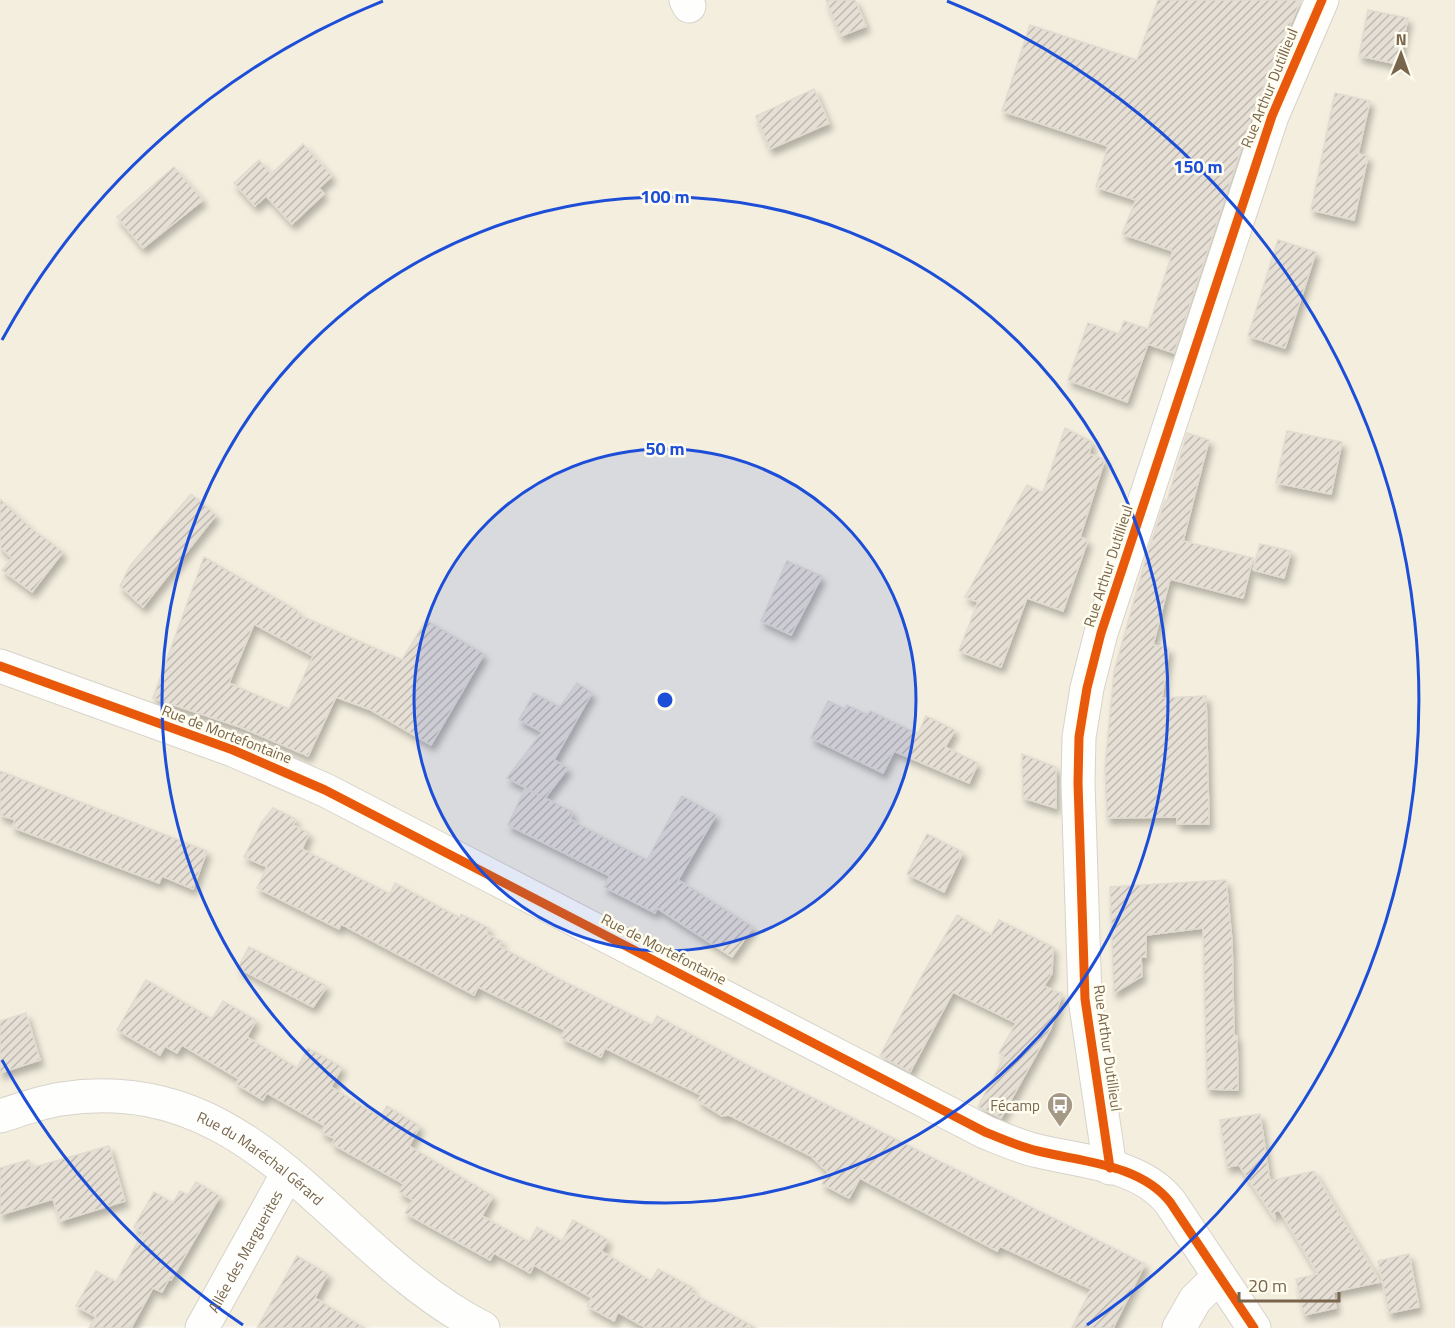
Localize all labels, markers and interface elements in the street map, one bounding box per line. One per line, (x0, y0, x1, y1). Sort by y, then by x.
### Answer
north arrow (1371, 24, 1431, 84)
street label: Rue Arthur Dutillieul (1234, 25, 1304, 151)
text: N (1396, 27, 1407, 51)
text: 150 m (1173, 153, 1223, 180)
text: 100 m (640, 183, 690, 210)
text: 50 m (645, 435, 685, 462)
street label: Rue Arthur Dutillieul (1077, 502, 1139, 630)
centre of rings (655, 690, 675, 710)
street label: Rue de Mortefontaine (159, 699, 295, 769)
street label: Rue de Mortefontaine (597, 907, 731, 991)
street label: Rue Arthur Dutillieul (1088, 983, 1128, 1113)
bus stop icon: Fécamp (1045, 1090, 1075, 1128)
place label: Fécamp (990, 1094, 1040, 1117)
street label: Rue du Maréchal Gérard (193, 1105, 329, 1210)
street label: Allée des Marguerites (201, 1186, 288, 1317)
scale bar (1239, 1265, 1340, 1303)
text: 20 m (1248, 1272, 1287, 1299)

